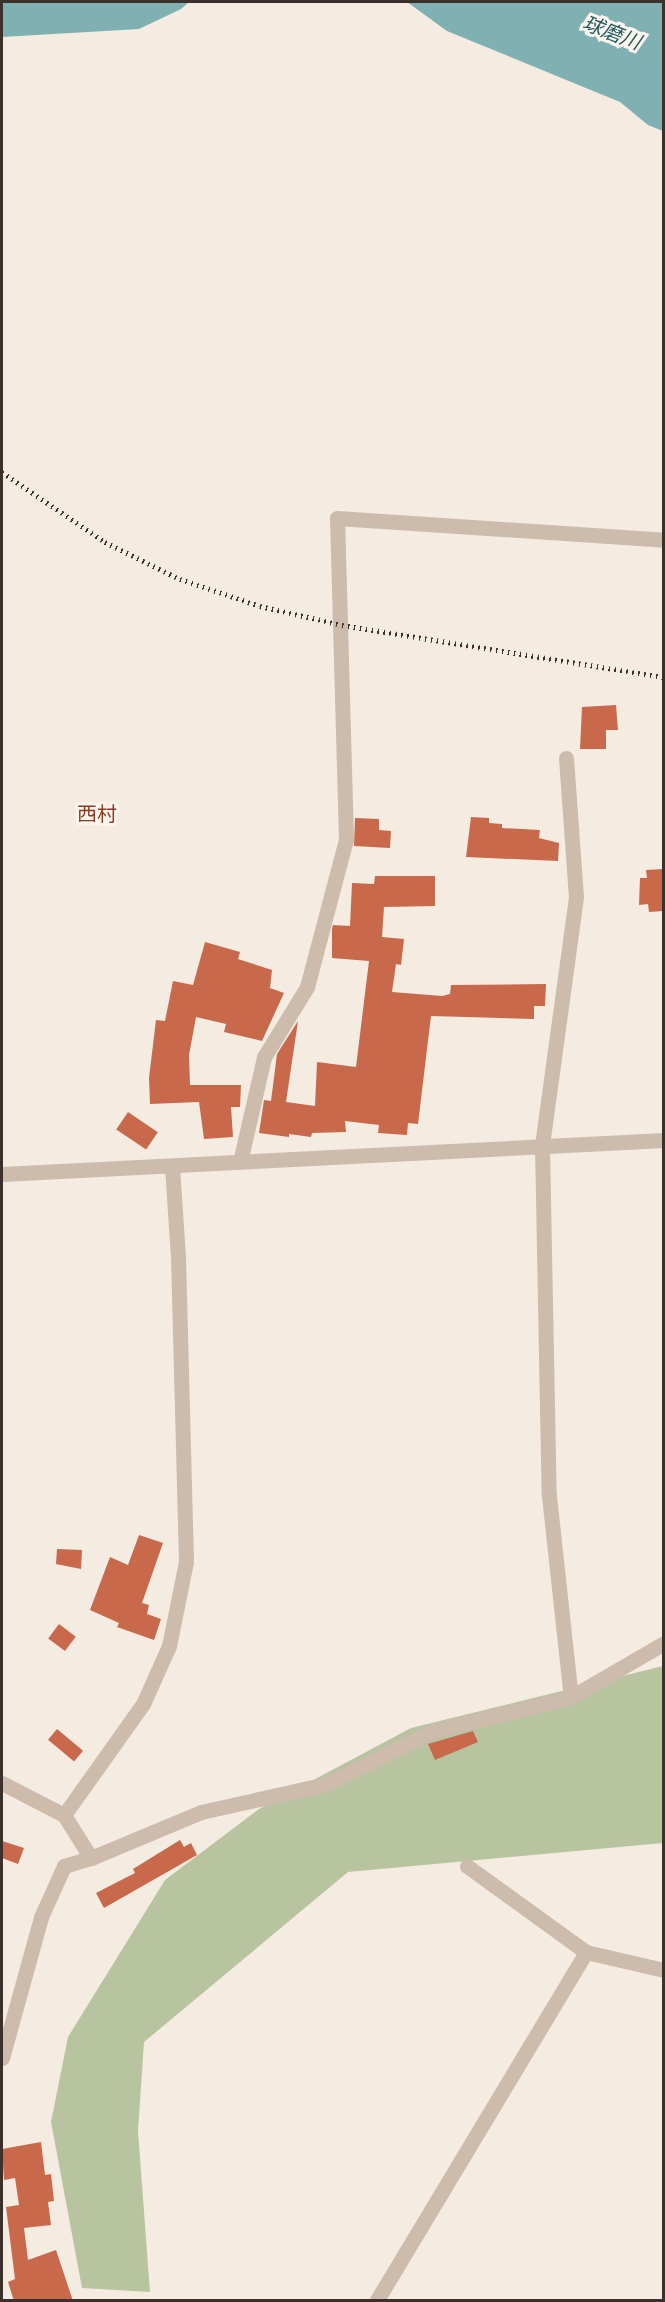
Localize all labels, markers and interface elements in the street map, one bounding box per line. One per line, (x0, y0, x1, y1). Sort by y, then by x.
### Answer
water label: 球磨川 (580, 10, 644, 54)
district label: 西村 (77, 801, 117, 825)

